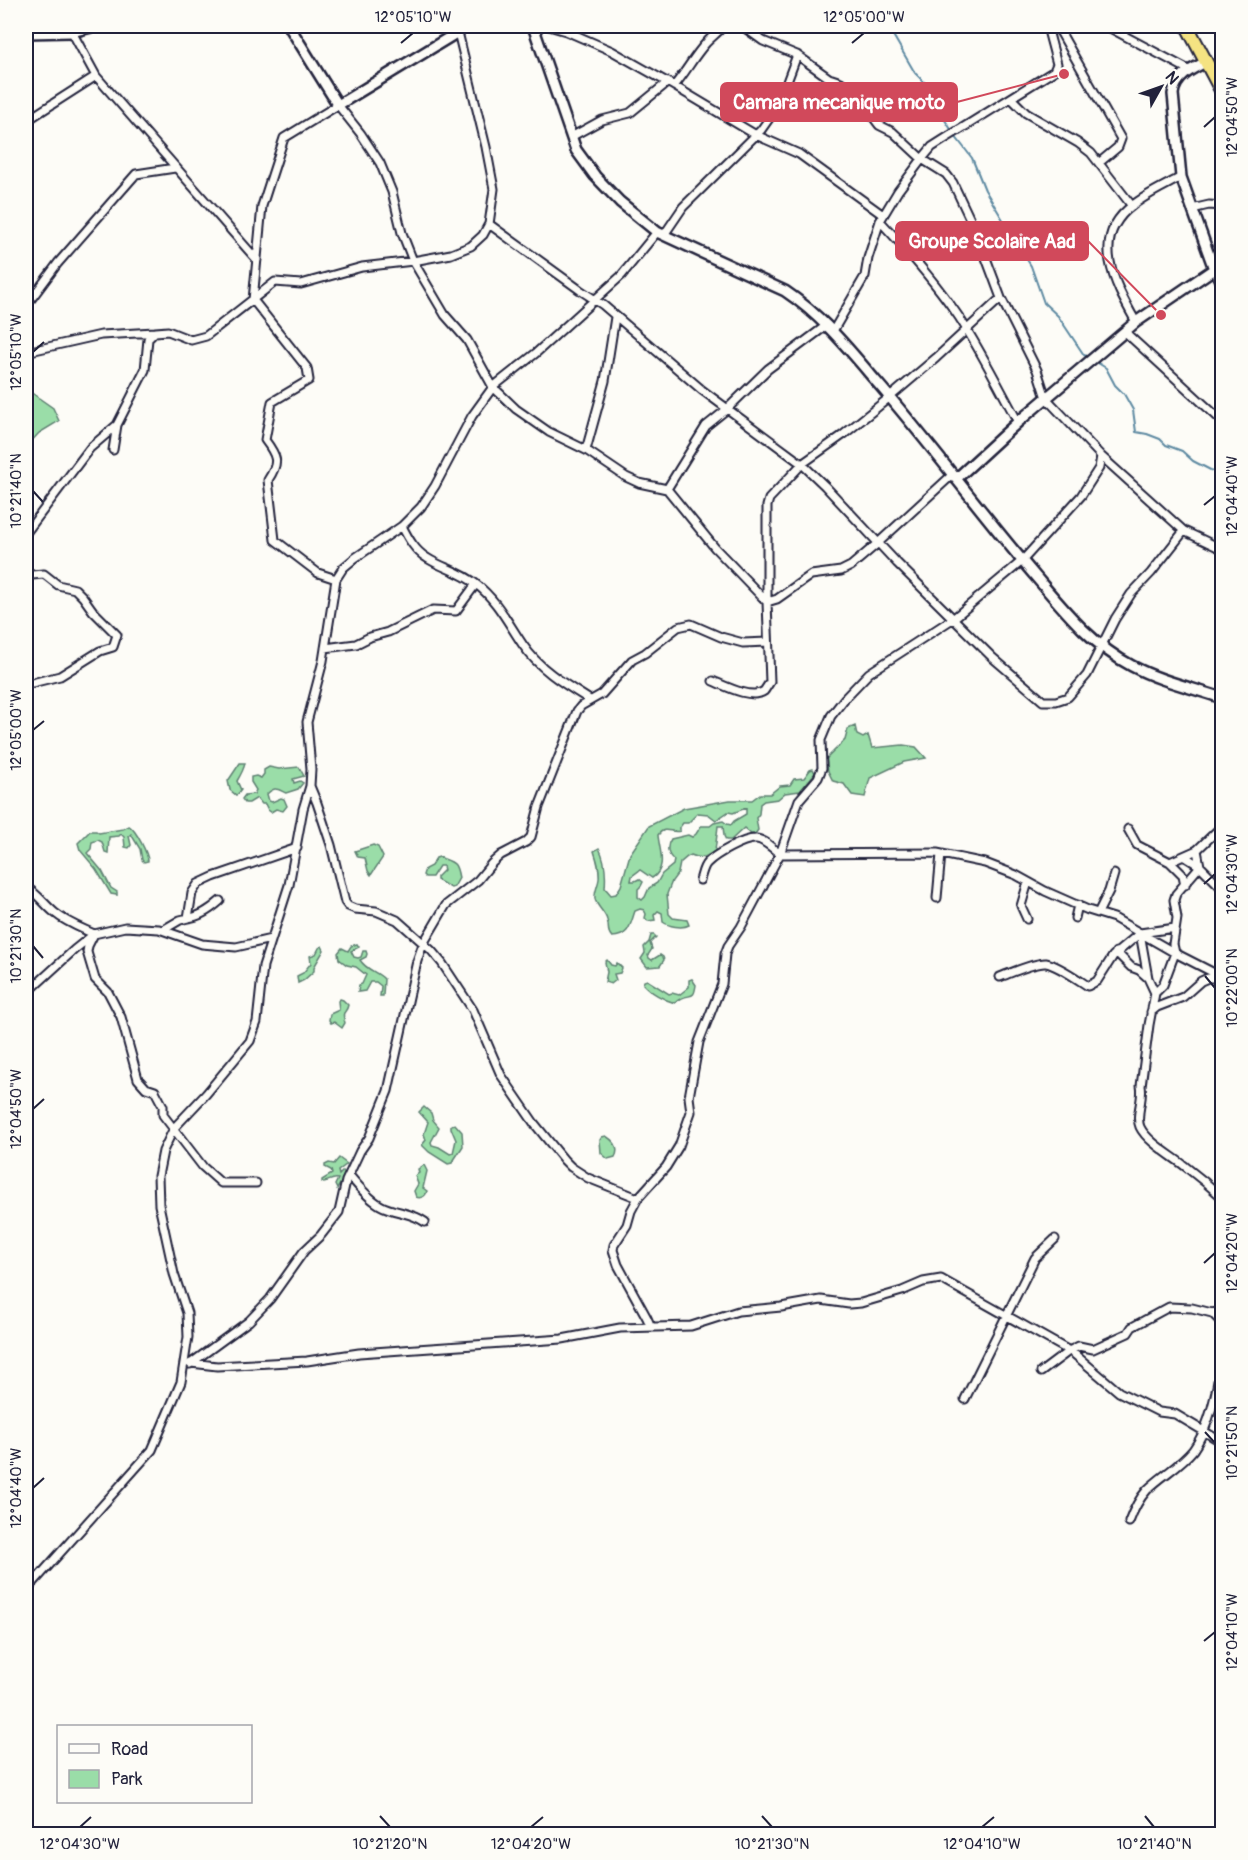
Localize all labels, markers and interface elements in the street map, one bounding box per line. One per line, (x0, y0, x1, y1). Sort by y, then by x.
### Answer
text: 12°05'10"W (374, 8, 452, 27)
text: 12°05'00"W (823, 8, 905, 27)
north arrow (1131, 57, 1191, 117)
text: N (1161, 67, 1183, 89)
text: 12°04'50"W (1223, 77, 1242, 157)
callout: Camara mecanique moto (721, 83, 957, 121)
text: Camara mecanique moto (733, 90, 945, 115)
callout: Groupe Scolaire Aad (896, 222, 1088, 260)
text: Groupe Scolaire Aad (908, 229, 1076, 254)
text: 12°05'10"W (7, 313, 26, 391)
text: 10°21'40"N (7, 453, 26, 529)
text: 12°04'40"W (1223, 456, 1242, 536)
text: 12°05'00"W (7, 689, 26, 771)
text: 12°04'30"W (1223, 834, 1242, 914)
text: 10°21'30"N (7, 909, 26, 983)
text: 10°22'00"N (1223, 948, 1242, 1028)
text: 12°04'50"W (7, 1069, 26, 1149)
text: 12°04'20"W (1223, 1213, 1242, 1293)
text: 10°21'50"N (1223, 1406, 1242, 1480)
text: 12°04'40"W (7, 1448, 26, 1528)
text: 12°04'10"W (1223, 1593, 1242, 1671)
legend (57, 1725, 252, 1803)
text: Road (111, 1738, 148, 1761)
text: Park (111, 1768, 143, 1791)
text: 12°04'30"W (40, 1835, 120, 1854)
text: 10°21'20"N (353, 1835, 427, 1854)
text: 12°04'20"W (491, 1835, 571, 1854)
text: 10°21'30"N (735, 1835, 809, 1854)
text: 12°04'10"W (943, 1835, 1021, 1854)
text: 10°21'40"N (1116, 1835, 1192, 1854)

